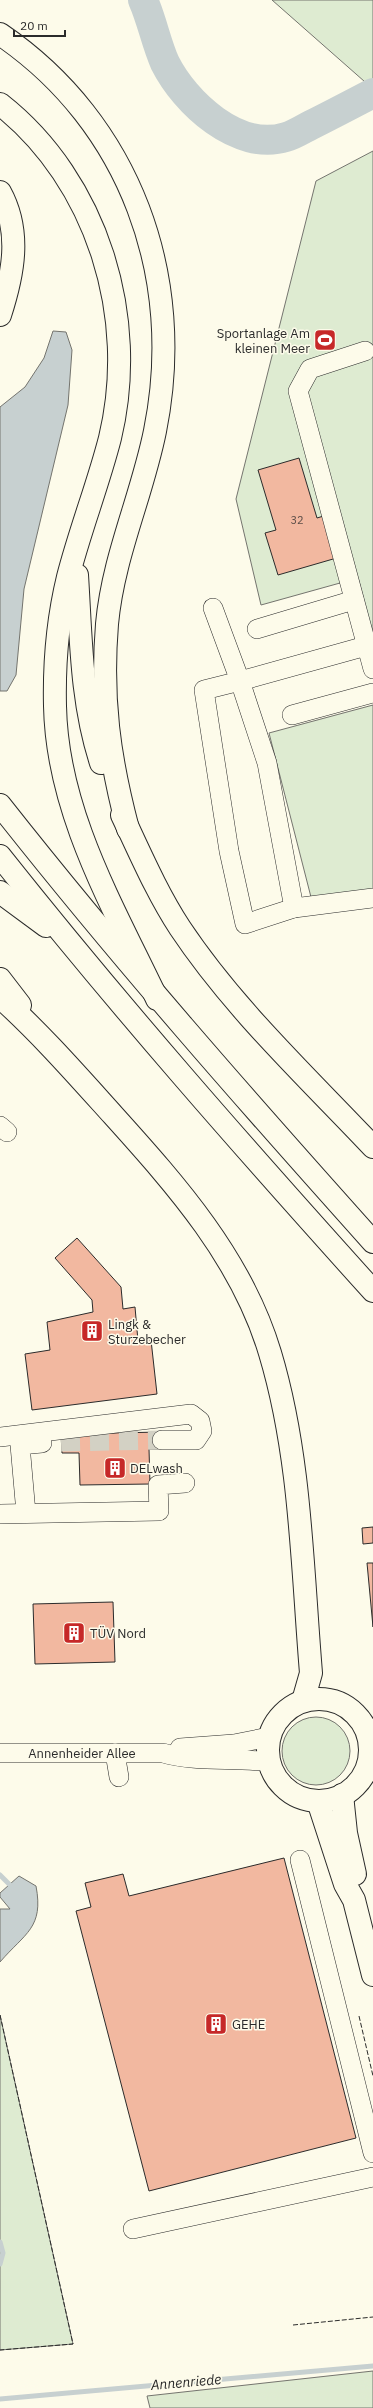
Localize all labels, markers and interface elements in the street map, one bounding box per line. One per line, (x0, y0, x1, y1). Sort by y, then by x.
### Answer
scale bar (14, 12, 65, 38)
text: 20 m (20, 18, 48, 33)
place label: Sportanlage Am kleinen Meer (217, 325, 310, 357)
sports icon: Sportanlage Am kleinen Meer (312, 327, 338, 353)
house number: 32 (290, 513, 304, 527)
place label: Lingk & Sturzebecher (108, 1316, 186, 1348)
building icon: Lingk & Sturzebecher (79, 1318, 105, 1344)
building icon: DELwash (102, 1455, 128, 1481)
place label: DELwash (130, 1460, 183, 1477)
building icon: TÜV Nord (61, 1620, 87, 1646)
place label: TÜV Nord (90, 1625, 146, 1642)
street label: Annenheider Allee (28, 1745, 136, 1762)
building icon: GEHE (203, 2011, 229, 2037)
place label: GEHE (232, 2016, 265, 2033)
water label: Annenriede (149, 2370, 222, 2394)

